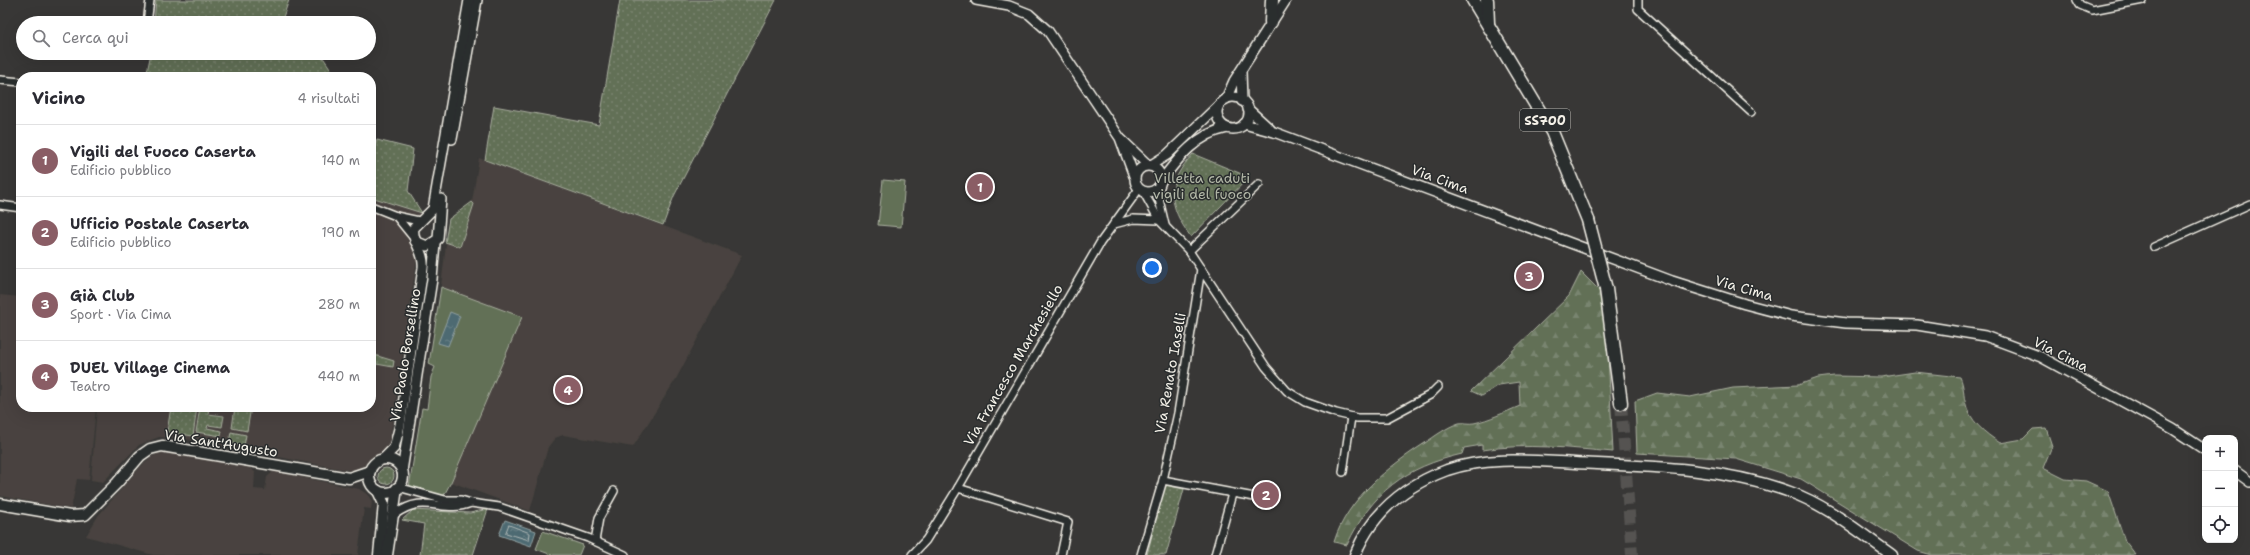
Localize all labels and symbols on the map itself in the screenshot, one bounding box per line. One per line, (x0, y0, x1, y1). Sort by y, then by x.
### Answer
road number: SS700 (1520, 109, 1570, 131)
street label: Via Cima (1409, 160, 1471, 198)
park label: Villetta caduti vigili del fuoco (1153, 169, 1251, 203)
pin: 1 (967, 172, 993, 202)
your location (1142, 258, 1162, 278)
pin: 3 (1516, 261, 1542, 291)
street label: Via Cima (1713, 271, 1775, 305)
street label: Via Francesco Marchesiello (959, 281, 1067, 449)
street label: Via Paolo Borsellino (386, 287, 424, 423)
street label: Via Renato Iaselli (1150, 311, 1190, 435)
street label: Via Cima (2030, 332, 2092, 376)
pin: 4 (555, 375, 581, 405)
street label: Via Sant'Augusto (163, 425, 279, 461)
pin: 2 (1253, 480, 1279, 510)

